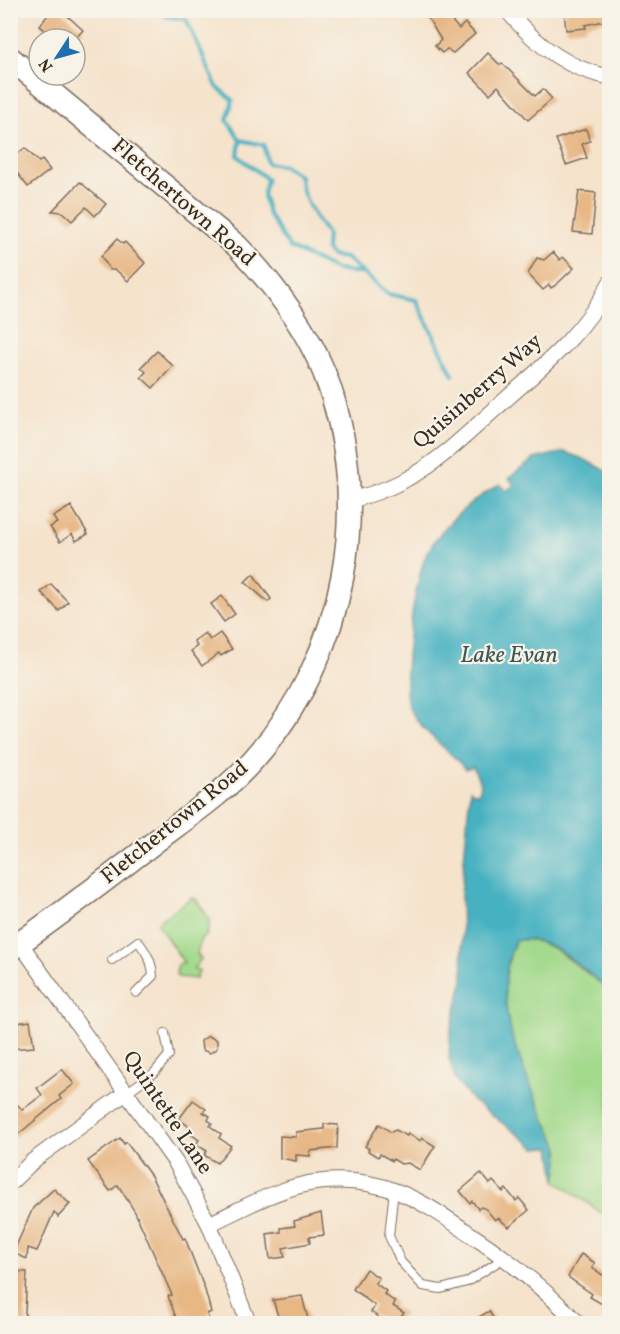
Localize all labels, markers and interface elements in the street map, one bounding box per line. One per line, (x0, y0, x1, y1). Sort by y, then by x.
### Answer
north arrow (27, 27, 87, 87)
text: N (34, 53, 59, 76)
street label: Fletchertown Road (104, 132, 262, 274)
street label: Quisinberry Way (406, 327, 550, 457)
water label: Lake Evan (460, 639, 558, 673)
street label: Fletchertown Road (94, 754, 256, 892)
street label: Quintette Lane (114, 1045, 220, 1181)

